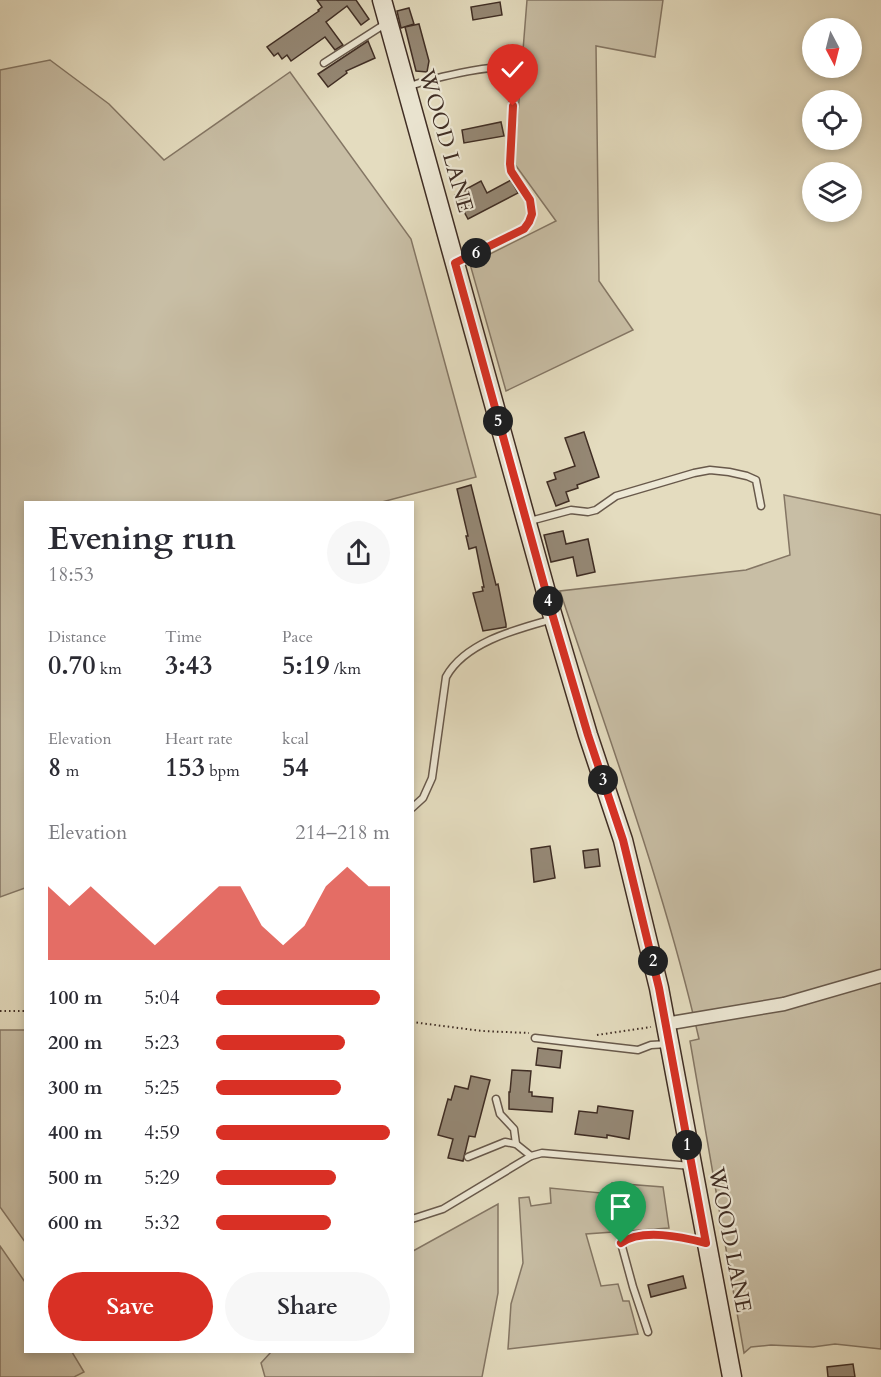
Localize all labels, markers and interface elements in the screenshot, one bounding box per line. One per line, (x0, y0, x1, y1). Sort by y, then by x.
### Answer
north arrow (802, 18, 862, 78)
map controls (802, 18, 862, 222)
pin (487, 44, 538, 106)
icon: check (496, 53, 529, 86)
street label: WOOD LANE (411, 65, 481, 216)
button: locate (802, 90, 862, 150)
button: layers (802, 162, 862, 222)
pin: 6 (461, 238, 491, 268)
text: 6 (472, 242, 480, 264)
pin: 5 (483, 406, 513, 436)
text: 5 (494, 410, 502, 432)
text: Evening run (48, 516, 236, 561)
button: share (327, 521, 390, 584)
text: 18:53 (48, 561, 94, 588)
pin: 4 (533, 586, 563, 616)
text: 4 (544, 590, 552, 612)
text: Distance (48, 626, 106, 648)
text: Time (165, 626, 202, 648)
text: Pace (282, 626, 313, 648)
text: 0.70 (48, 648, 96, 683)
text: 3:43 (165, 648, 213, 683)
text: 5:19 (282, 648, 330, 683)
text: km (96, 658, 122, 680)
text: /km (330, 658, 361, 680)
text: Elevation (48, 728, 112, 750)
text: Heart rate (165, 728, 233, 750)
text: kcal (282, 728, 309, 750)
text: 8 (48, 750, 61, 785)
text: 153 (165, 750, 205, 785)
text: 54 (282, 750, 309, 785)
text: m (61, 760, 79, 782)
text: bpm (205, 760, 240, 782)
pin: 3 (588, 765, 618, 795)
text: 3 (599, 769, 607, 791)
text: Elevation (48, 819, 127, 846)
text: 214–218 m (295, 819, 390, 846)
pin: 2 (638, 946, 668, 976)
text: 2 (649, 950, 657, 972)
text: 100 m (48, 984, 103, 1011)
text: 5:04 (144, 984, 180, 1011)
text: 200 m (48, 1029, 103, 1056)
text: 5:23 (144, 1029, 180, 1056)
text: 300 m (48, 1074, 103, 1101)
text: 5:25 (144, 1074, 180, 1101)
text: 400 m (48, 1119, 103, 1146)
text: 4:59 (144, 1119, 180, 1146)
pin: 1 (672, 1130, 702, 1160)
text: 1 (683, 1134, 691, 1156)
text: 500 m (48, 1164, 103, 1191)
text: 5:29 (144, 1164, 180, 1191)
street label: WOOD LANE (701, 1164, 759, 1315)
pin (595, 1181, 646, 1243)
icon: arrive (604, 1190, 637, 1223)
text: 600 m (48, 1209, 103, 1236)
text: 5:32 (144, 1209, 180, 1236)
button: Save (48, 1272, 213, 1341)
button: Share (225, 1272, 390, 1341)

